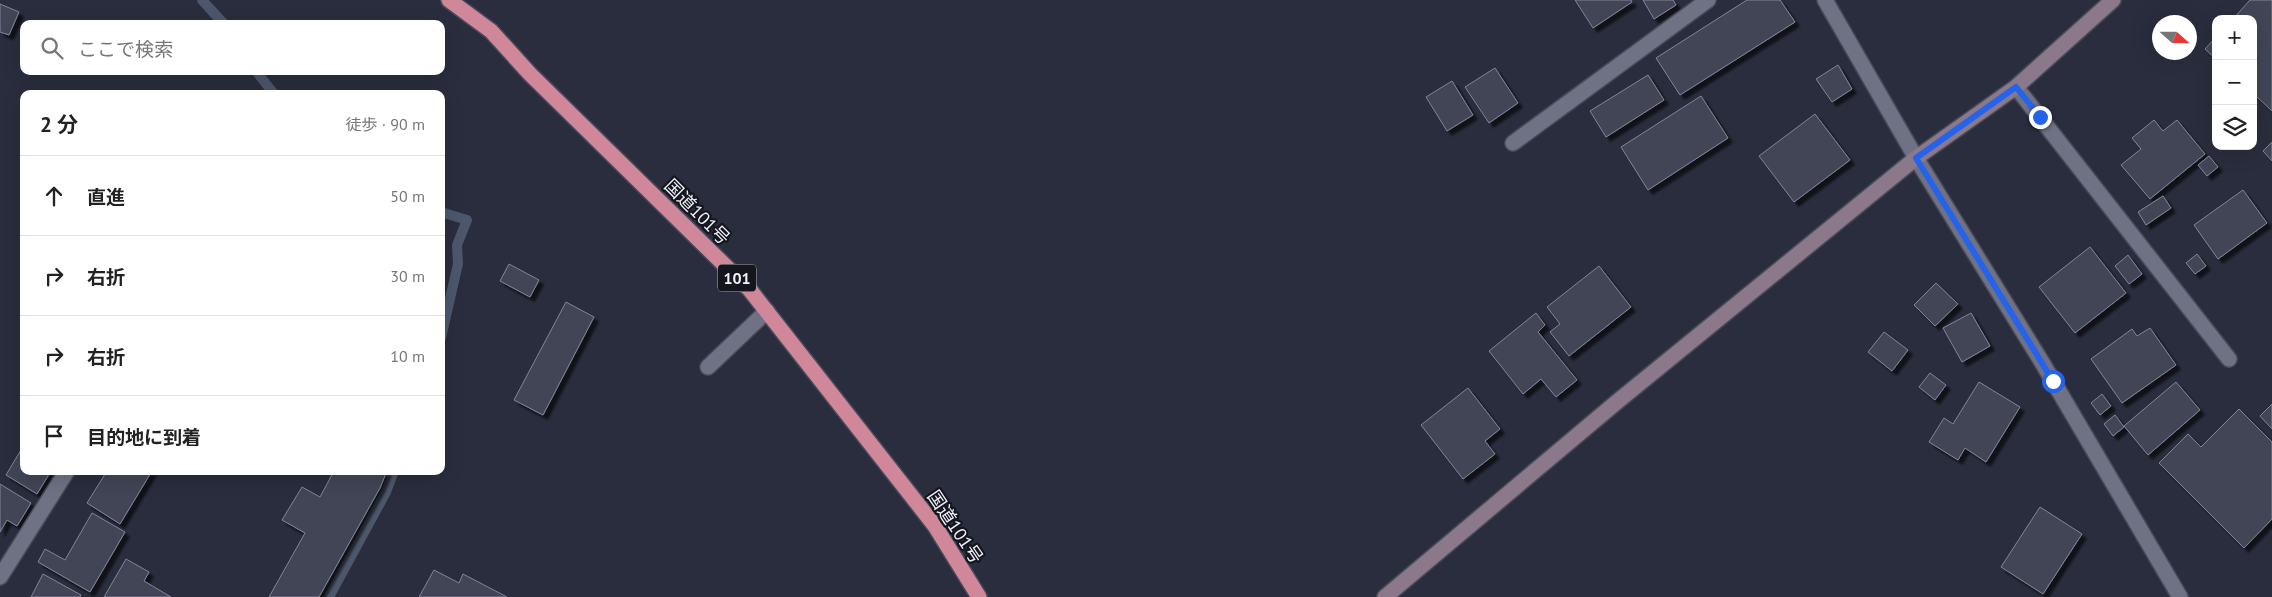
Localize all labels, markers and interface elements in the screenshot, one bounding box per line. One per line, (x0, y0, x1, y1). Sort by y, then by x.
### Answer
north arrow (2152, 15, 2197, 60)
map controls (2212, 15, 2257, 150)
button: + (2212, 15, 2257, 60)
search box (20, 20, 445, 75)
icon: search (38, 34, 66, 62)
text: ここで検索 (78, 37, 173, 61)
button: − (2212, 60, 2257, 105)
button: layers (2212, 105, 2257, 150)
route end (2029, 106, 2052, 129)
text: 2 分 (40, 111, 78, 138)
text: 徒歩 · 90 m (345, 114, 425, 134)
street label: 国道101号 (660, 174, 735, 249)
icon: ahead (40, 182, 68, 210)
text: 直進 (87, 185, 125, 209)
text: 50 m (390, 186, 425, 206)
icon: right (40, 262, 68, 290)
road number: 101 (718, 264, 756, 292)
text: 右折 (87, 265, 125, 289)
text: 30 m (390, 266, 425, 286)
icon: right (40, 342, 68, 370)
text: 右折 (87, 345, 125, 369)
text: 10 m (390, 346, 425, 366)
route start (2042, 370, 2065, 393)
icon: arrive (40, 422, 68, 450)
text: 目的地に到着 (87, 425, 201, 449)
street label: 国道101号 (923, 486, 988, 568)

